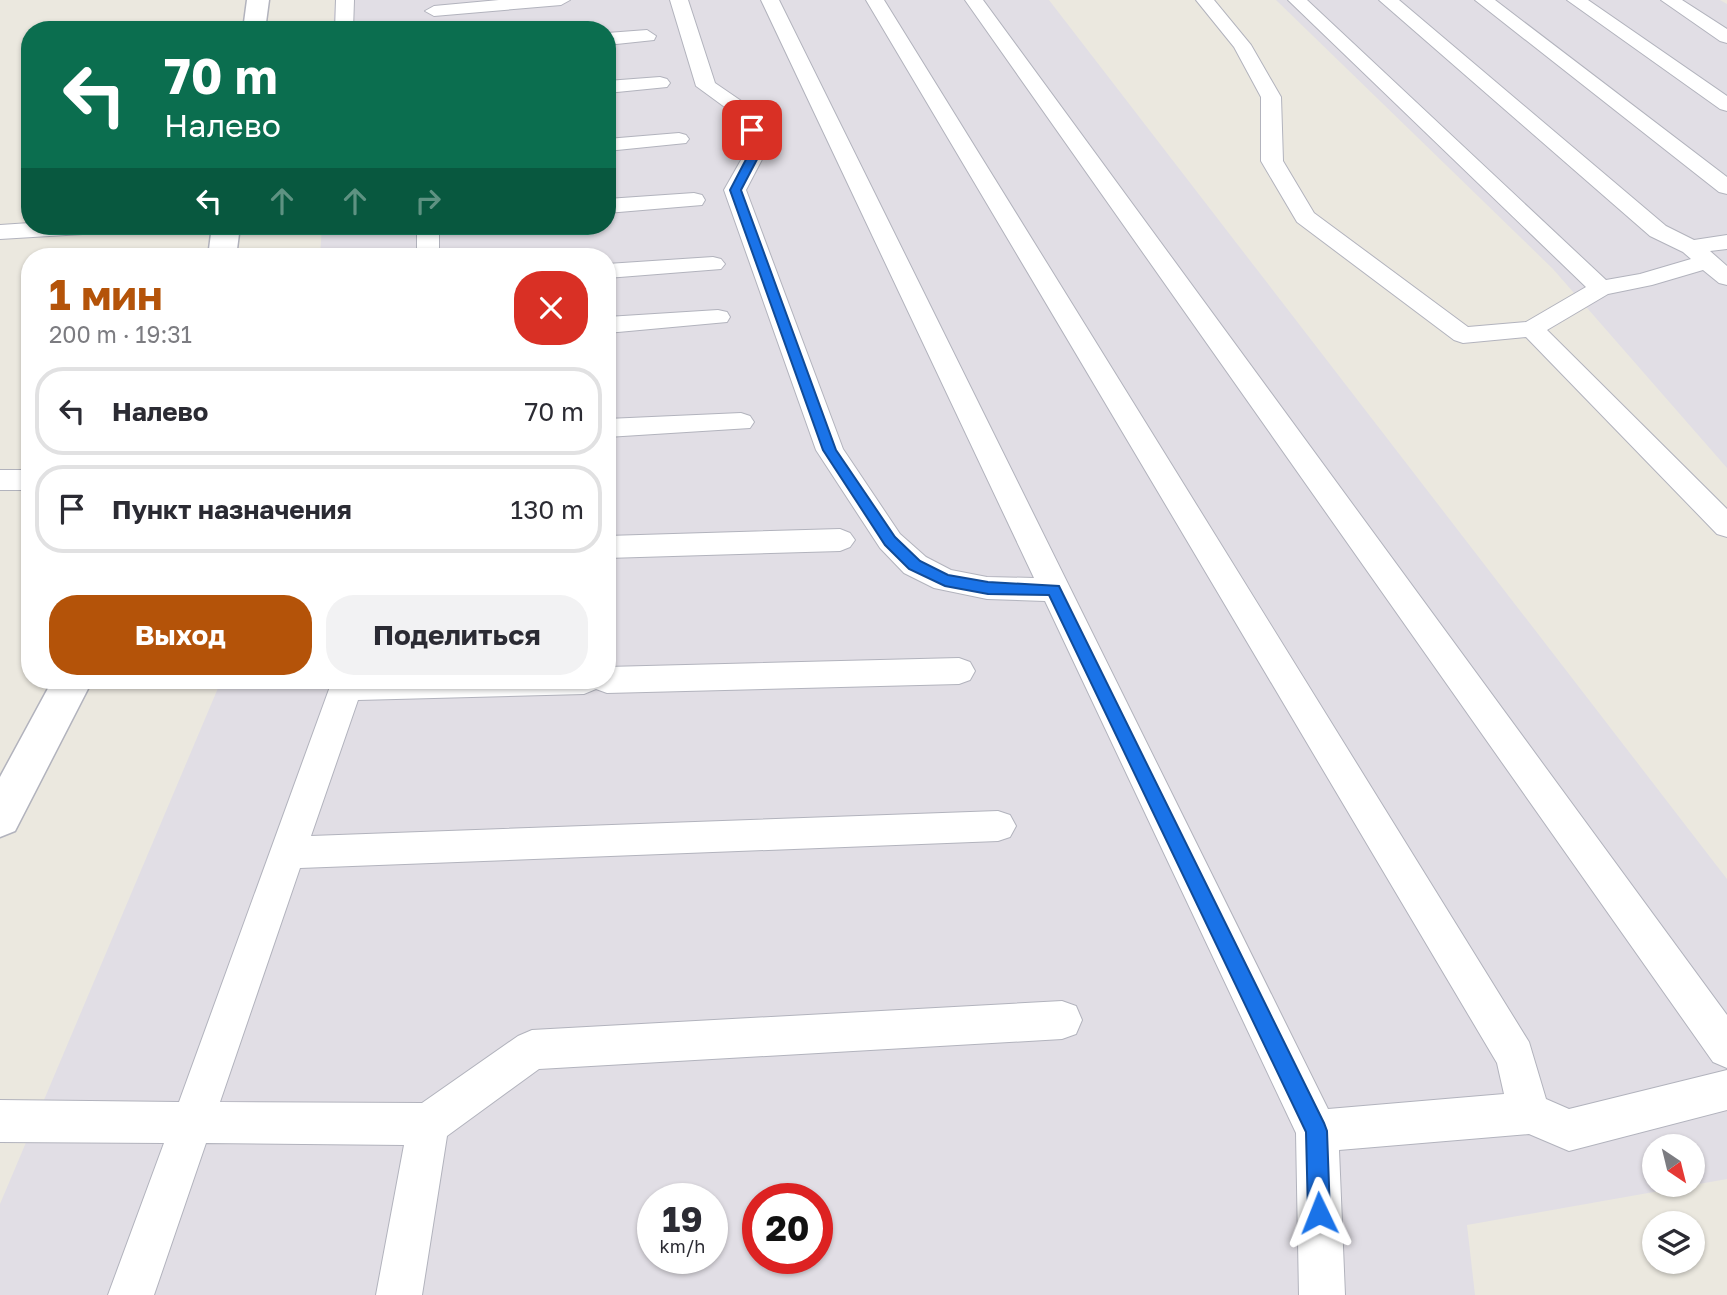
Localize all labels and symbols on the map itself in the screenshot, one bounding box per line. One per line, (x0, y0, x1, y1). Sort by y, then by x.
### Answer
pin (722, 100, 782, 160)
north arrow (1642, 1134, 1704, 1197)
position arrow (1282, 1176, 1356, 1250)
speed limit sign: 20 (742, 1183, 833, 1274)

